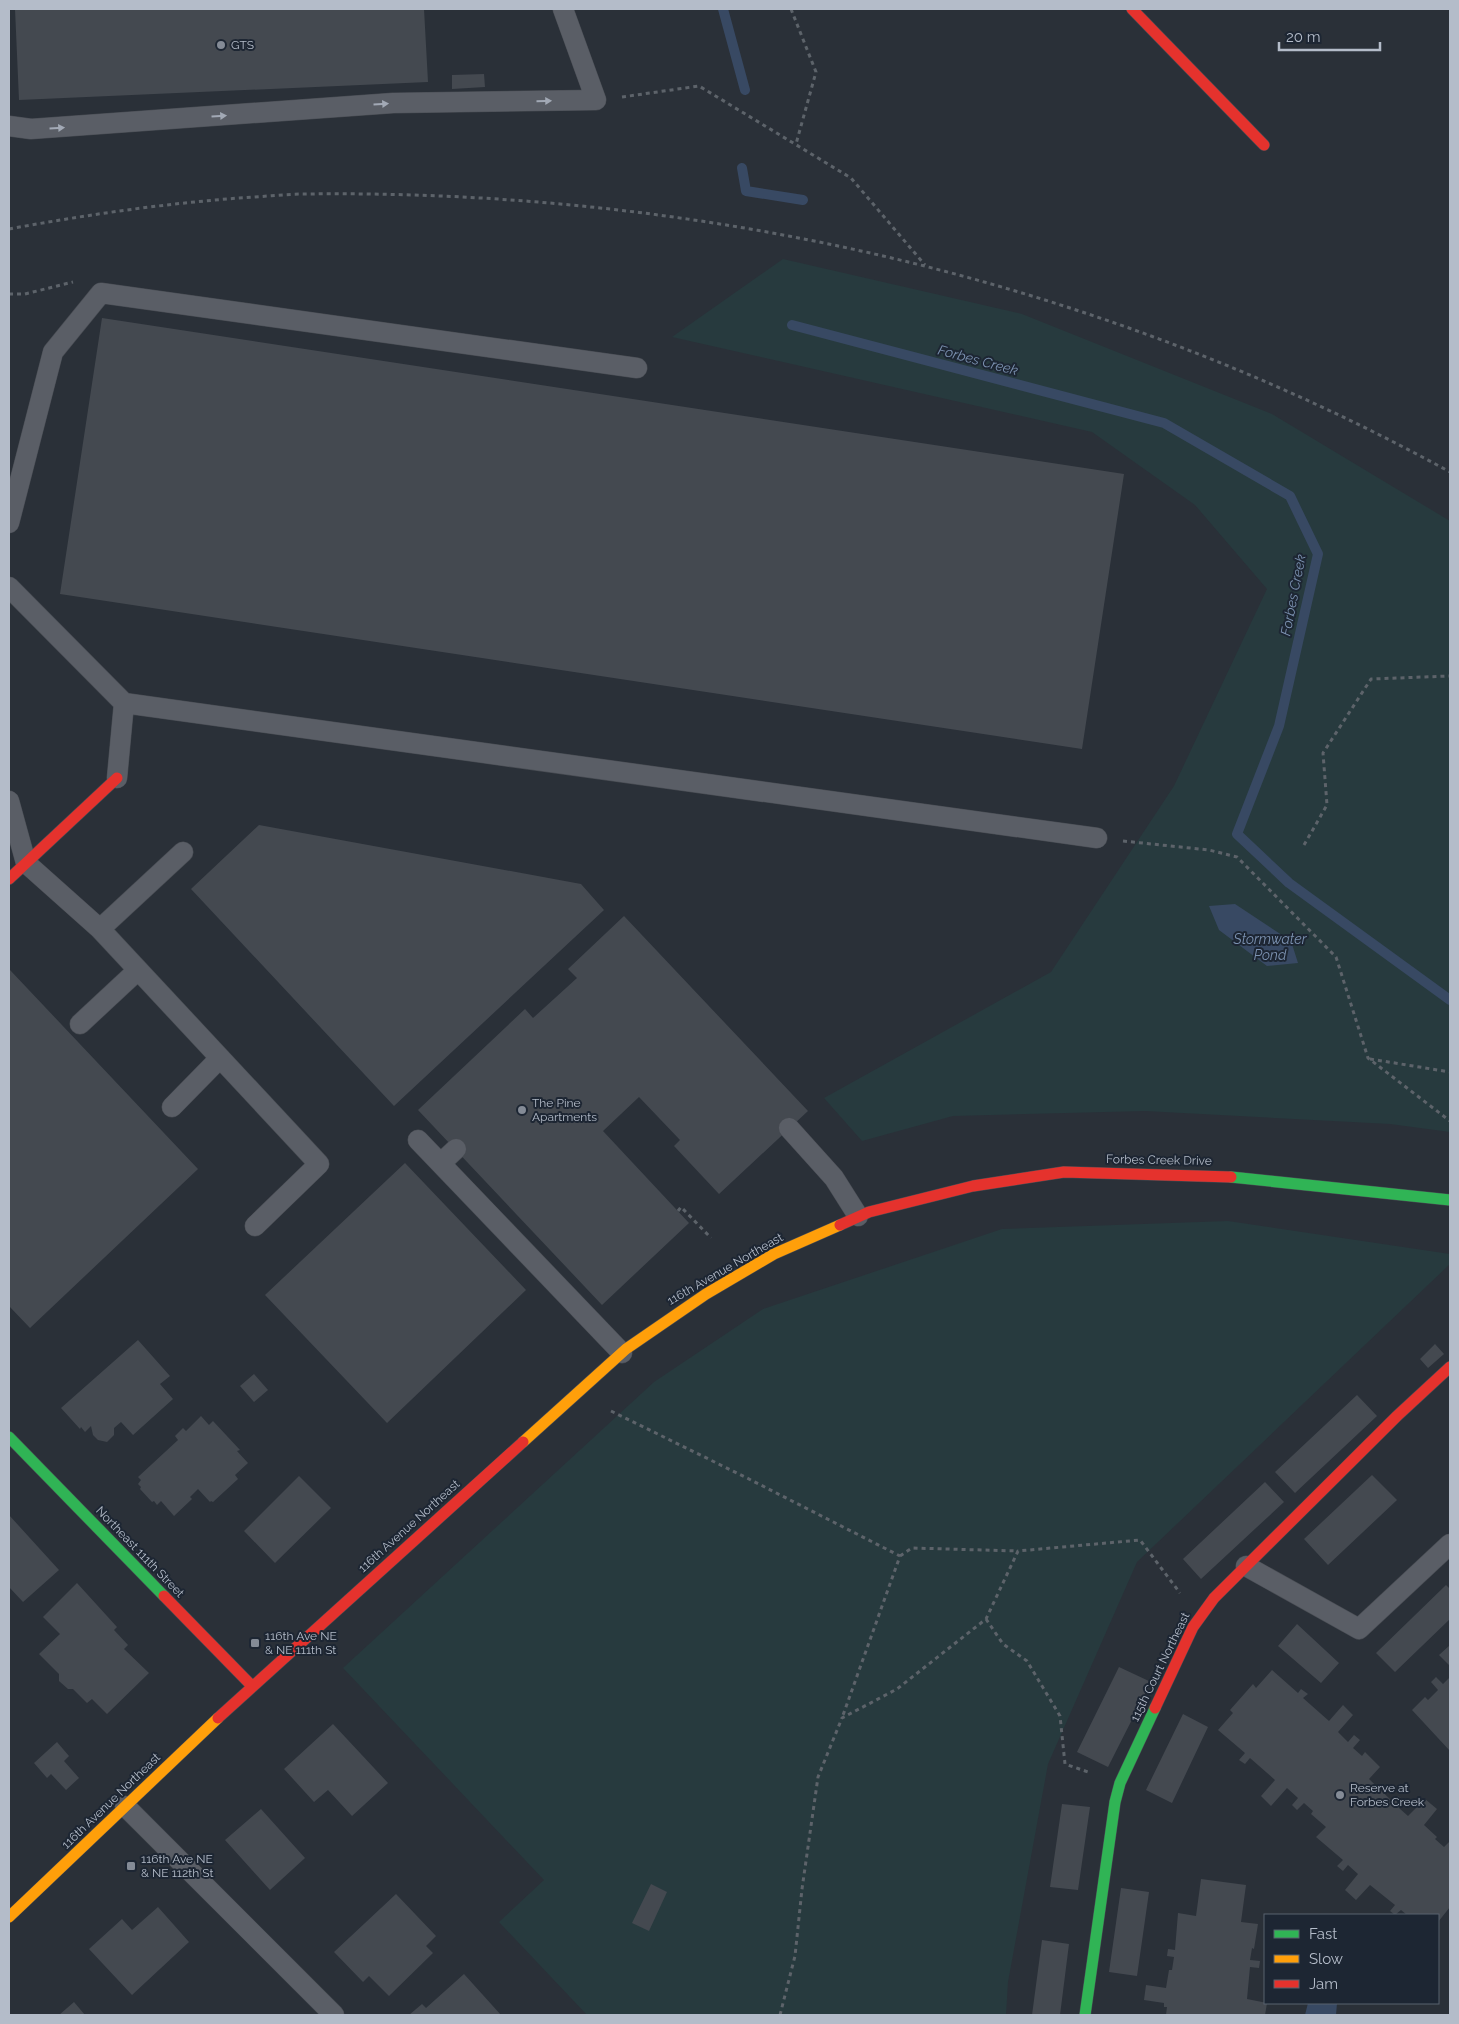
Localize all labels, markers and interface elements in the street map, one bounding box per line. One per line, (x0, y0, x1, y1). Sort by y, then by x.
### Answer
scale bar (1279, 20, 1380, 52)
text: 20 m (1286, 28, 1321, 46)
place label: GTS (231, 38, 254, 52)
marker: GTS (215, 39, 227, 51)
one-way arrow (536, 97, 552, 105)
one-way arrow (373, 100, 389, 108)
one-way arrow (211, 112, 227, 120)
one-way arrow (49, 123, 65, 131)
water label: Forbes Creek (936, 342, 1020, 379)
water label: Forbes Creek (1277, 553, 1309, 637)
water label: Stormwater Pond (1233, 931, 1308, 963)
place label: The Pine Apartments (532, 1096, 597, 1124)
marker: The Pine Apartments (516, 1104, 528, 1116)
street label: Forbes Creek Drive (1106, 1152, 1212, 1168)
street label: 116th Avenue Northeast (665, 1230, 785, 1308)
street label: 116th Avenue Northeast (356, 1477, 462, 1575)
street label: Northeast 111th Street (93, 1504, 187, 1600)
street label: 115th Court Northeast (1127, 1610, 1193, 1724)
place label: 116th Ave NE & NE 111th St (265, 1629, 337, 1657)
marker: 116th Ave NE & NE 111th St (249, 1637, 261, 1649)
street label: 116th Avenue Northeast (59, 1750, 163, 1852)
place label: Reserve at Forbes Creek (1350, 1781, 1425, 1809)
marker: Reserve at Forbes Creek (1334, 1789, 1346, 1801)
place label: 116th Ave NE & NE 112th St (141, 1852, 214, 1880)
marker: 116th Ave NE & NE 112th St (125, 1860, 137, 1872)
legend (1264, 1914, 1439, 2004)
text: Fast (1309, 1925, 1337, 1943)
text: Slow (1309, 1950, 1343, 1968)
text: Jam (1309, 1975, 1338, 1993)

